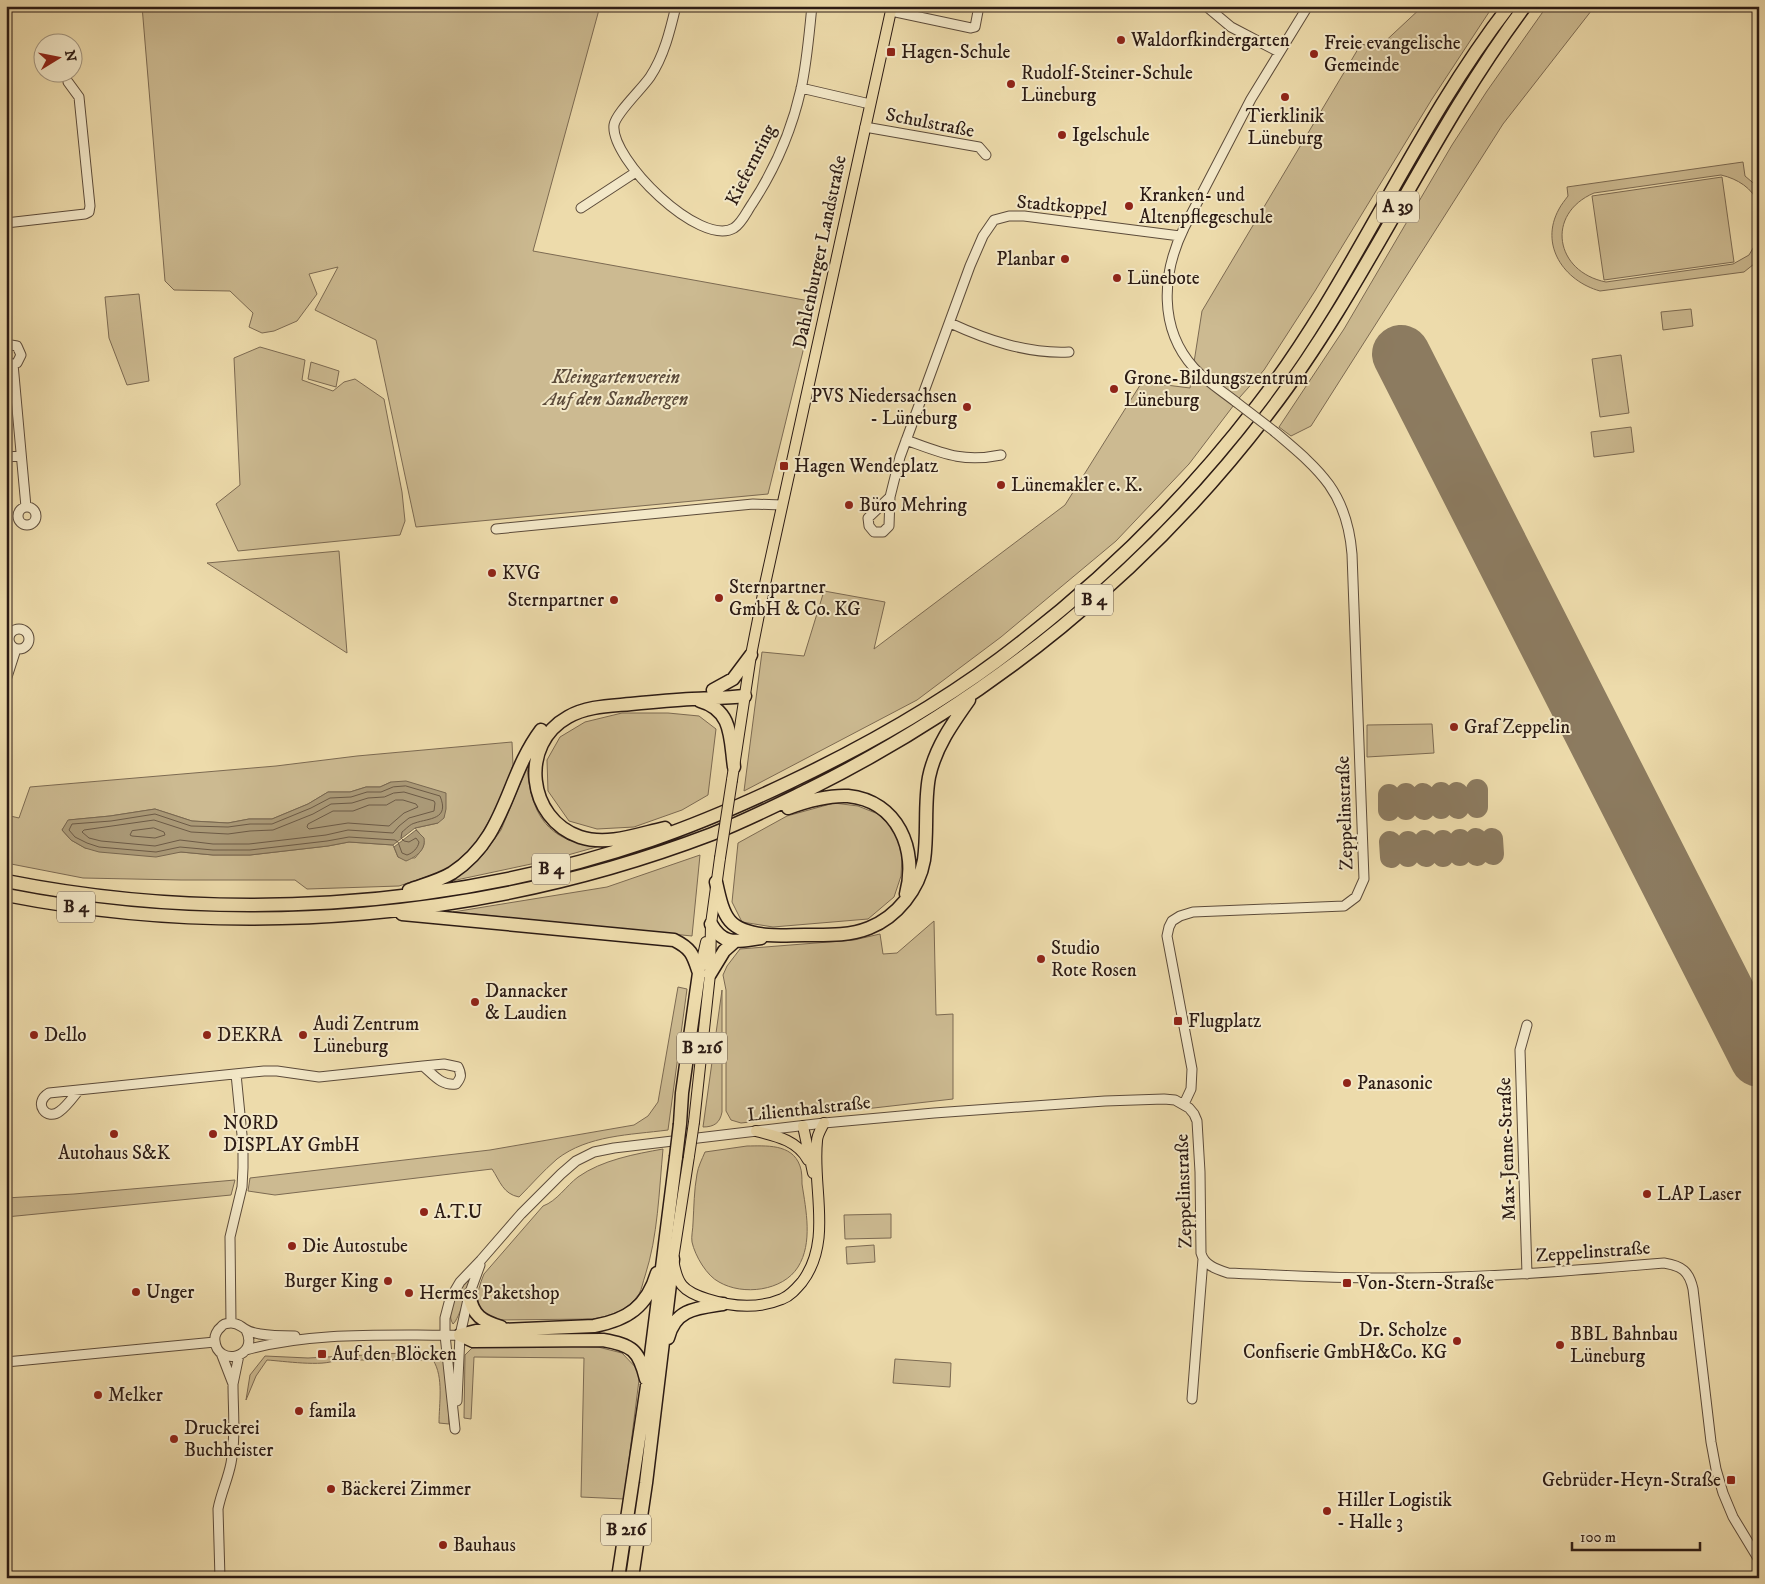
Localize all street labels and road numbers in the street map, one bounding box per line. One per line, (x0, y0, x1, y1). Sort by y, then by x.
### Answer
street label: Schulstraße (884, 103, 976, 143)
street label: Kiefernring (721, 120, 782, 209)
street label: Dahlenburger Landstraße (788, 153, 852, 351)
street label: Stadtkoppel (1016, 191, 1109, 221)
road number: A 39 (1377, 192, 1419, 222)
road number: B 4 (1075, 584, 1113, 616)
street label: Zeppelinstraße (1332, 755, 1358, 871)
road number: B 4 (532, 854, 570, 884)
road number: B 4 (57, 892, 95, 922)
road number: B 216 (677, 1032, 727, 1064)
street label: Max-Jenne-Straße (1493, 1077, 1521, 1221)
street label: Lilienthalstraße (746, 1091, 872, 1127)
street label: Zeppelinstraße (1171, 1133, 1197, 1249)
street label: Zeppelinstraße (1535, 1237, 1651, 1267)
road number: B 216 (601, 1514, 651, 1546)

